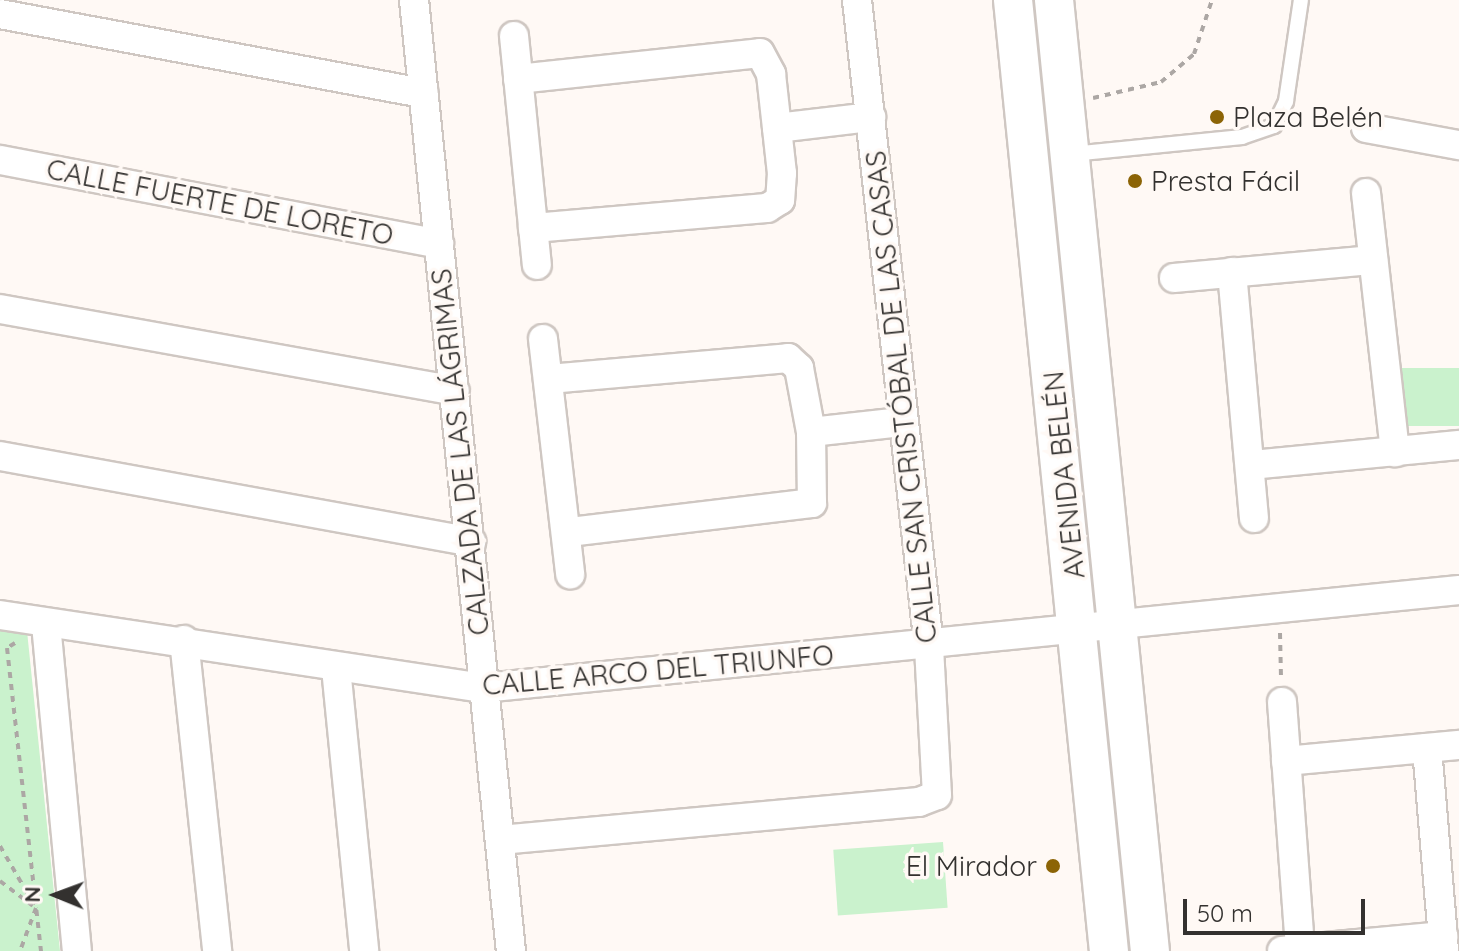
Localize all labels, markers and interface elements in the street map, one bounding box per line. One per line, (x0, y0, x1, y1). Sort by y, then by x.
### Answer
place label: Plaza Belén (1233, 100, 1383, 134)
marker: Plaza Belén (1208, 108, 1226, 126)
street label: CALLE SAN CRISTÓBAL DE LAS CASAS (858, 149, 944, 645)
street label: CALLE FUERTE DE LORETO (44, 152, 396, 252)
place label: Presta Fácil (1151, 164, 1300, 198)
marker: Presta Fácil (1126, 172, 1144, 190)
street label: CALZADA DE LAS LÁGRIMAS (424, 267, 496, 637)
street label: AVENIDA BELÉN (1036, 370, 1092, 580)
street label: CALLE ARCO DEL TRIUNFO (481, 638, 835, 702)
place label: El Mirador (906, 849, 1037, 883)
north arrow (16, 855, 96, 935)
marker: El Mirador (1044, 857, 1062, 875)
scale bar (1187, 883, 1369, 933)
text: N (18, 886, 46, 903)
text: 50 m (1197, 898, 1253, 928)

